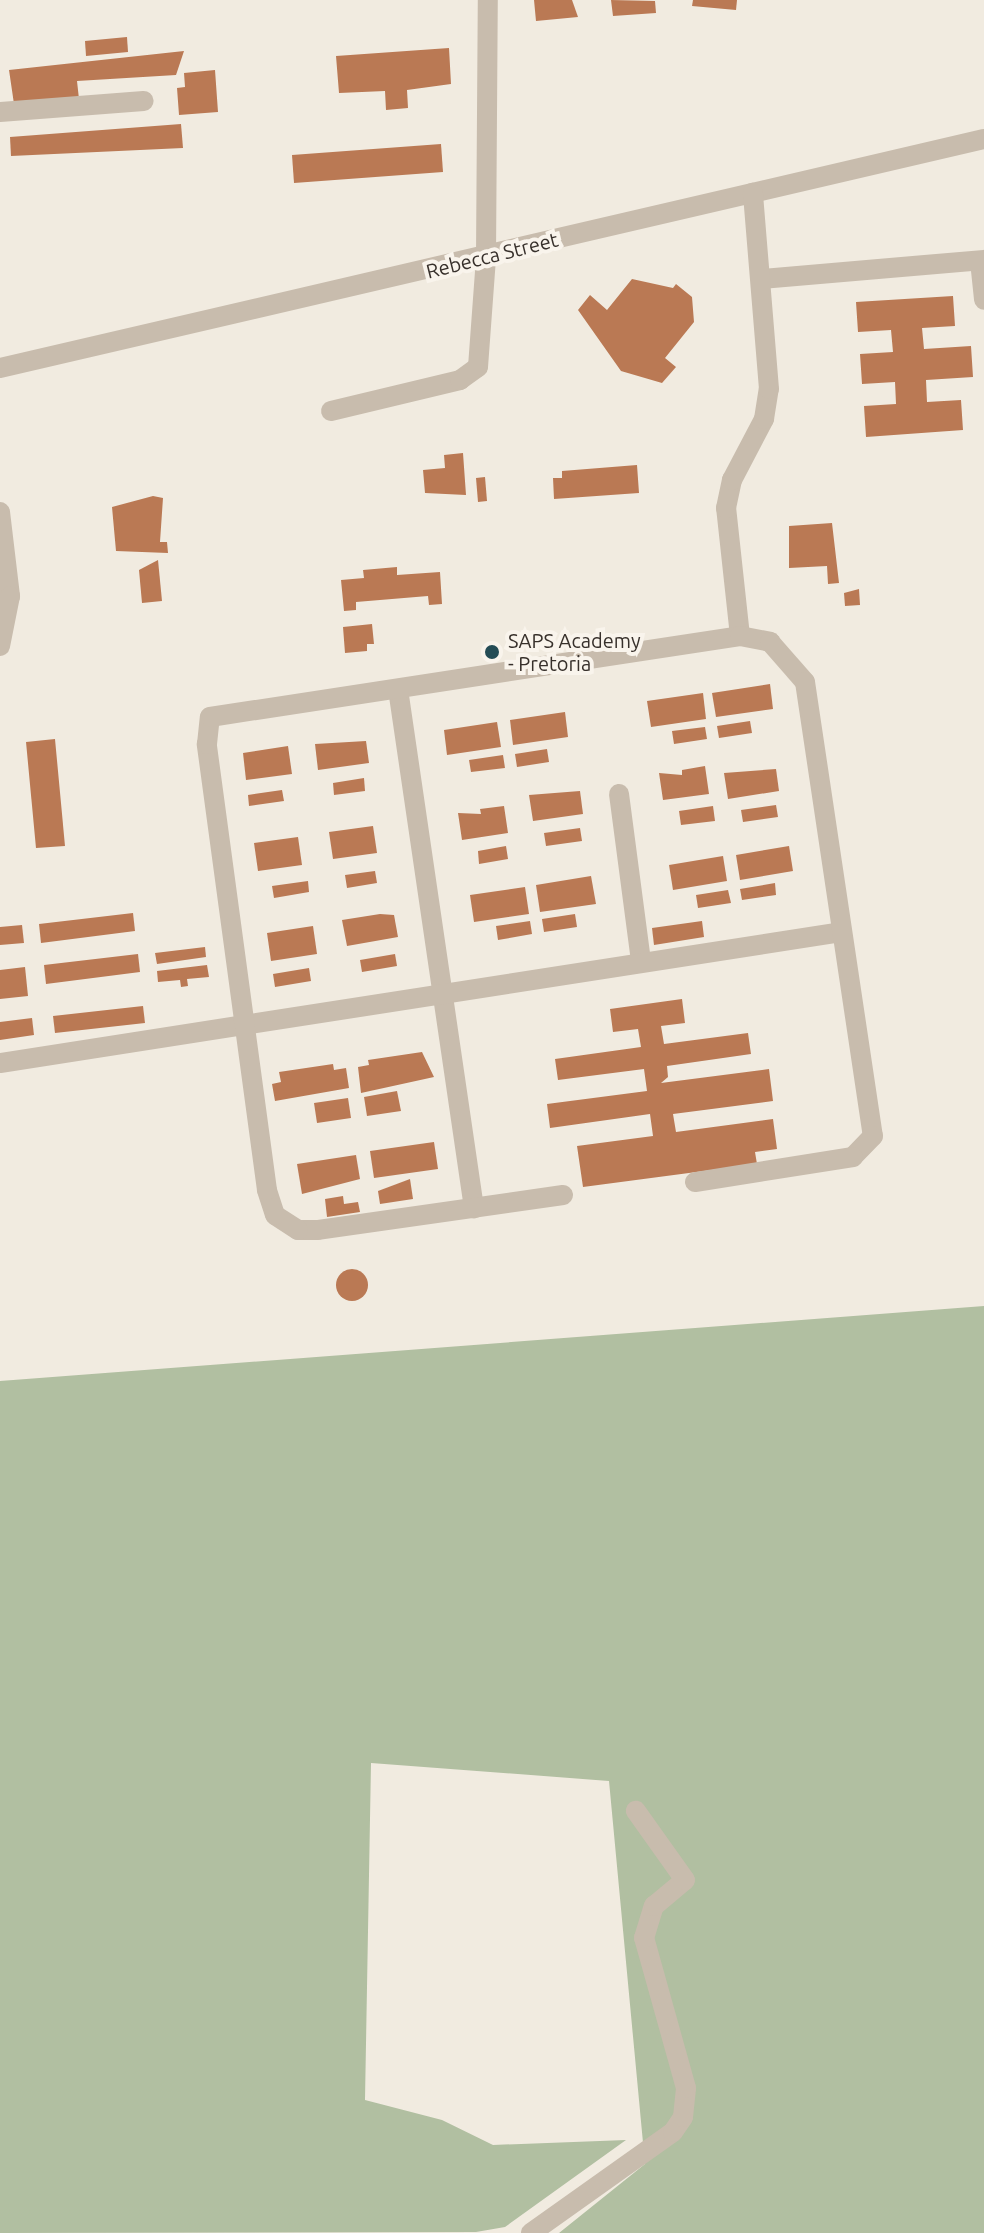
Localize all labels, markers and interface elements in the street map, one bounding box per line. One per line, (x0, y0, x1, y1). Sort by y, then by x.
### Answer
street label: Rebecca Street (423, 227, 561, 283)
place label: SAPS Academy - Pretoria (508, 628, 641, 675)
marker: SAPS Academy - Pretoria (483, 643, 501, 661)

